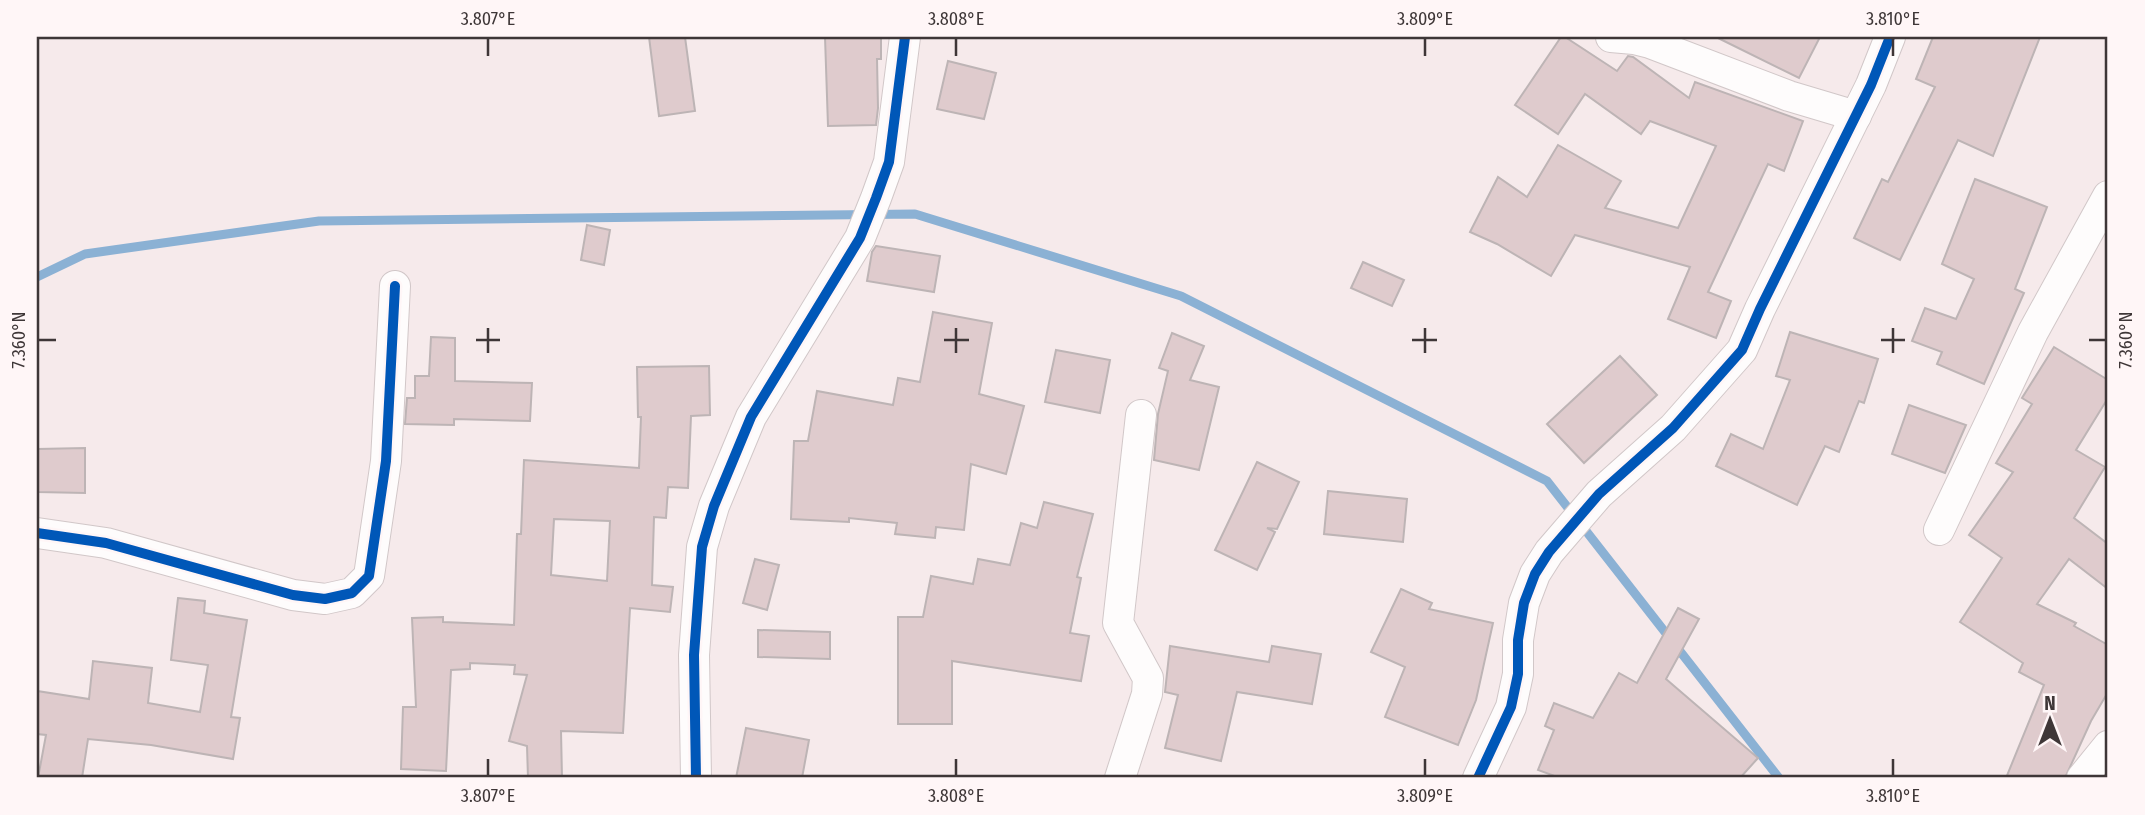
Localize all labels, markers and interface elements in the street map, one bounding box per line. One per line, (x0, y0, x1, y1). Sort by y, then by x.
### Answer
text: 3.807°E (461, 8, 515, 30)
text: 3.808°E (928, 8, 984, 30)
text: 3.809°E (1397, 8, 1453, 30)
text: 3.810°E (1866, 8, 1920, 30)
text: 7.360°N (8, 311, 30, 369)
text: 7.360°N (2115, 311, 2137, 369)
north arrow (2016, 686, 2086, 756)
text: N (2044, 692, 2056, 715)
text: 3.807°E (461, 785, 515, 807)
text: 3.808°E (928, 785, 984, 807)
text: 3.809°E (1397, 785, 1453, 807)
text: 3.810°E (1866, 785, 1920, 807)

